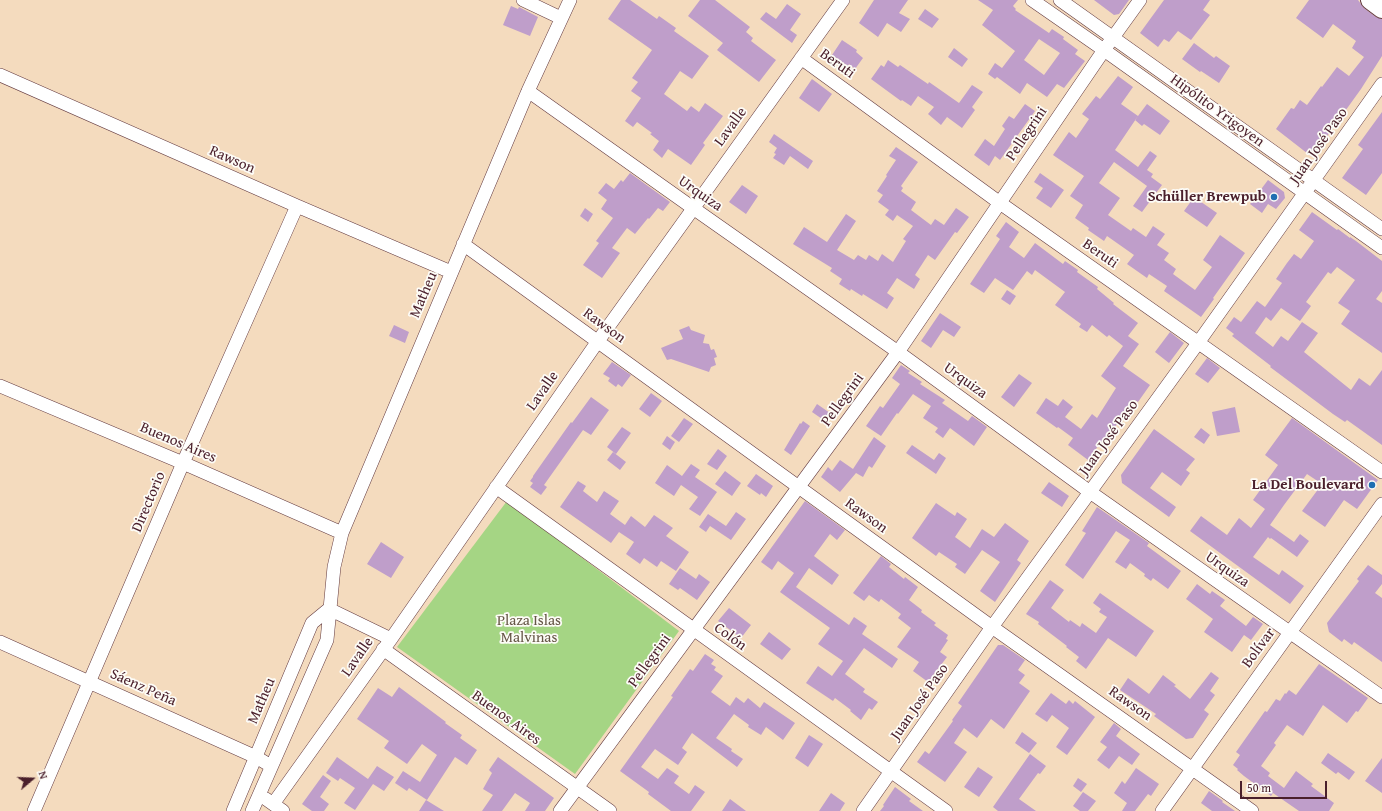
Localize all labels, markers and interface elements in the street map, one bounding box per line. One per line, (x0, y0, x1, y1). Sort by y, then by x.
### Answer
street label: Beruti (816, 45, 858, 83)
street label: Hipólito Yrigoyen (1167, 71, 1267, 151)
street label: Lavalle (711, 104, 751, 150)
street label: Pellegrini (1002, 104, 1052, 164)
street label: Juan José Paso (1286, 104, 1352, 188)
street label: Rawson (206, 142, 258, 178)
street label: Urquiza (674, 172, 726, 216)
place label: Schüller Brewpub (1148, 188, 1266, 206)
marker: Schüller Brewpub (1269, 192, 1279, 202)
street label: Beruti (1079, 235, 1121, 273)
street label: Matheu (406, 269, 442, 321)
street label: Rawson (579, 305, 629, 347)
street label: Urquiza (940, 359, 990, 403)
street label: Lavalle (523, 368, 563, 414)
street label: Pellegrini (818, 370, 868, 430)
street label: Juan José Paso (1076, 397, 1142, 479)
street label: Buenos Aires (137, 419, 219, 467)
street label: Directorio (128, 469, 170, 535)
place label: La Del Boulevard (1252, 476, 1364, 494)
marker: La Del Boulevard (1367, 480, 1377, 490)
street label: Rawson (841, 495, 891, 537)
street label: Urquiza (1201, 548, 1253, 592)
park label: Plaza Islas Malvinas (497, 612, 561, 647)
street label: Colón (710, 619, 750, 655)
street label: Bolívar (1238, 624, 1280, 672)
street label: Pellegrini (625, 631, 675, 691)
street label: Lavalle (338, 634, 378, 680)
street label: Juan José Paso (887, 660, 953, 744)
street label: Sáenz Peña (107, 665, 179, 711)
street label: Matheu (244, 675, 280, 727)
street label: Rawson (1105, 683, 1155, 725)
street label: Buenos Aires (468, 687, 544, 749)
north arrow (12, 759, 52, 799)
text: N (35, 769, 52, 781)
scale bar (1242, 773, 1329, 799)
text: 50 m (1247, 779, 1271, 796)

